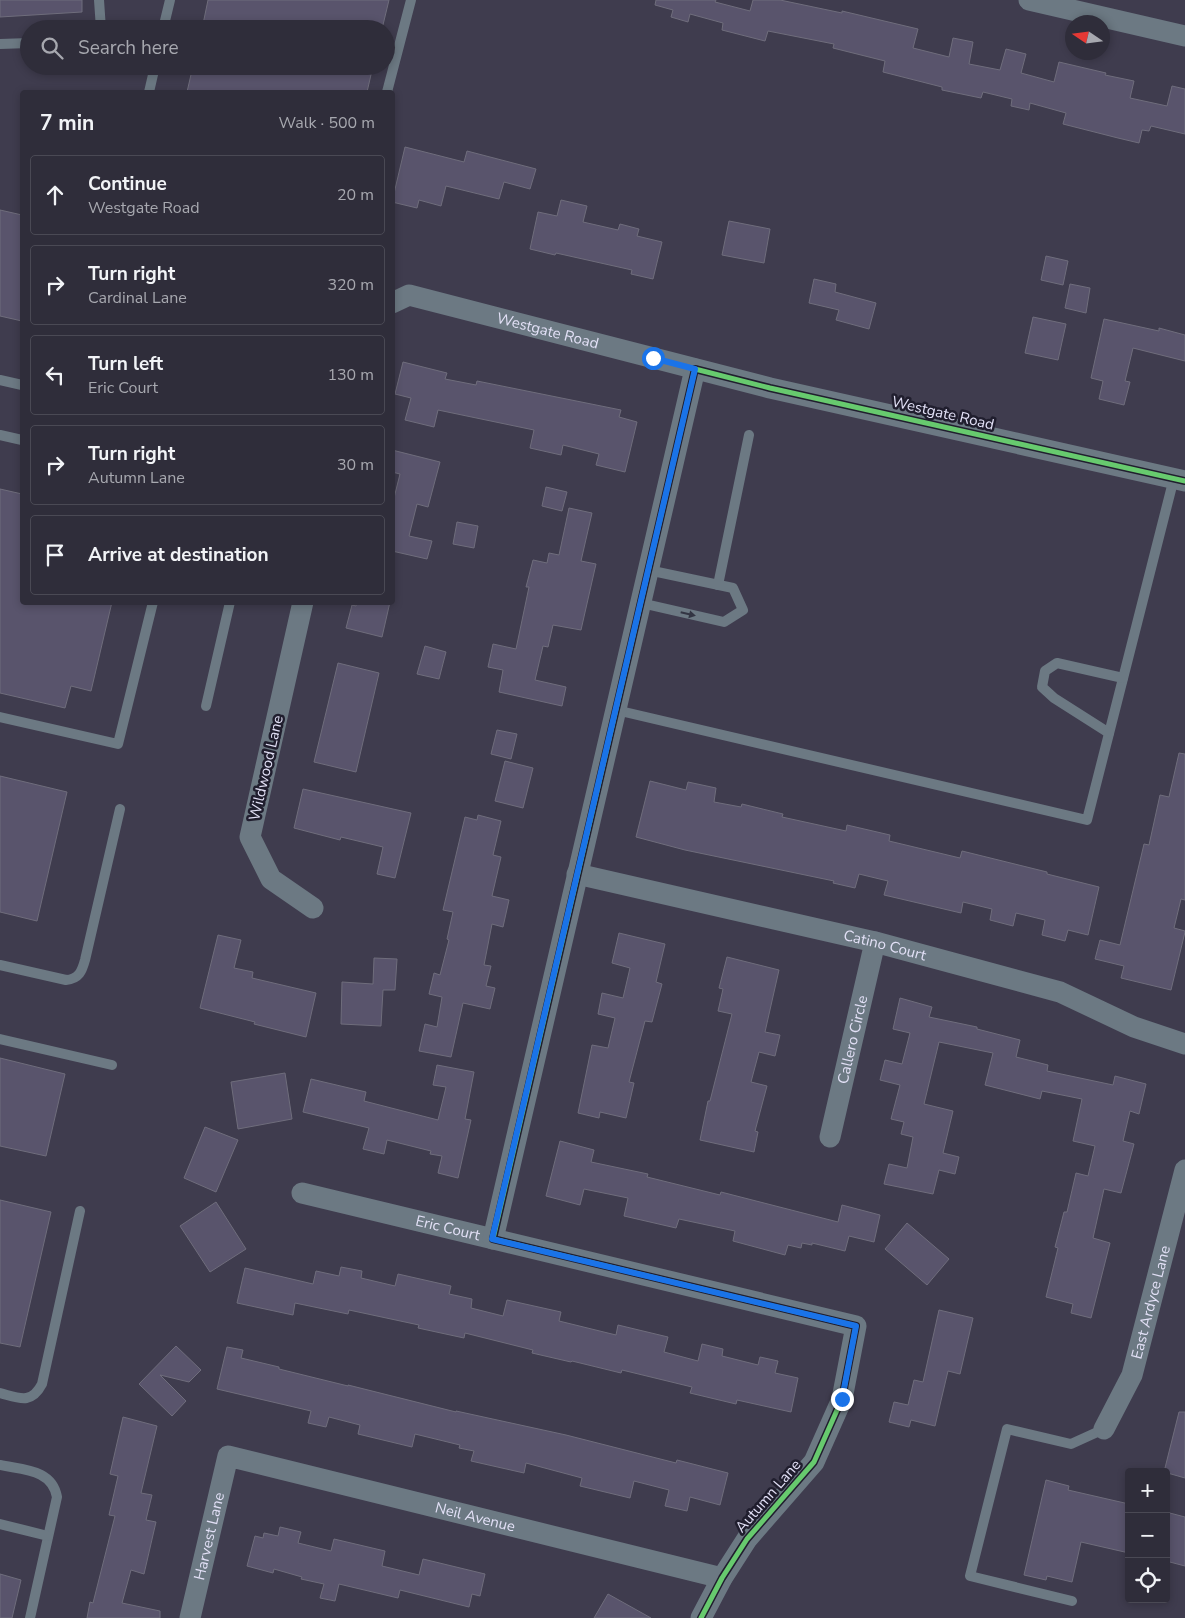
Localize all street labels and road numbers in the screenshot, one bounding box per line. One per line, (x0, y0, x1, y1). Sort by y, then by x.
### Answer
street label: Westgate Road (495, 308, 601, 353)
street label: Westgate Road (890, 391, 996, 435)
street label: Wildwood Lane (244, 713, 288, 823)
street label: Catino Court (842, 925, 929, 966)
street label: Callero Circle (833, 993, 872, 1086)
street label: Eric Court (414, 1211, 483, 1246)
street label: East Ardyce Lane (1127, 1243, 1175, 1361)
street label: Autumn Lane (731, 1455, 805, 1537)
street label: Harvest Lane (189, 1490, 229, 1582)
street label: Neil Avenue (433, 1498, 517, 1537)

